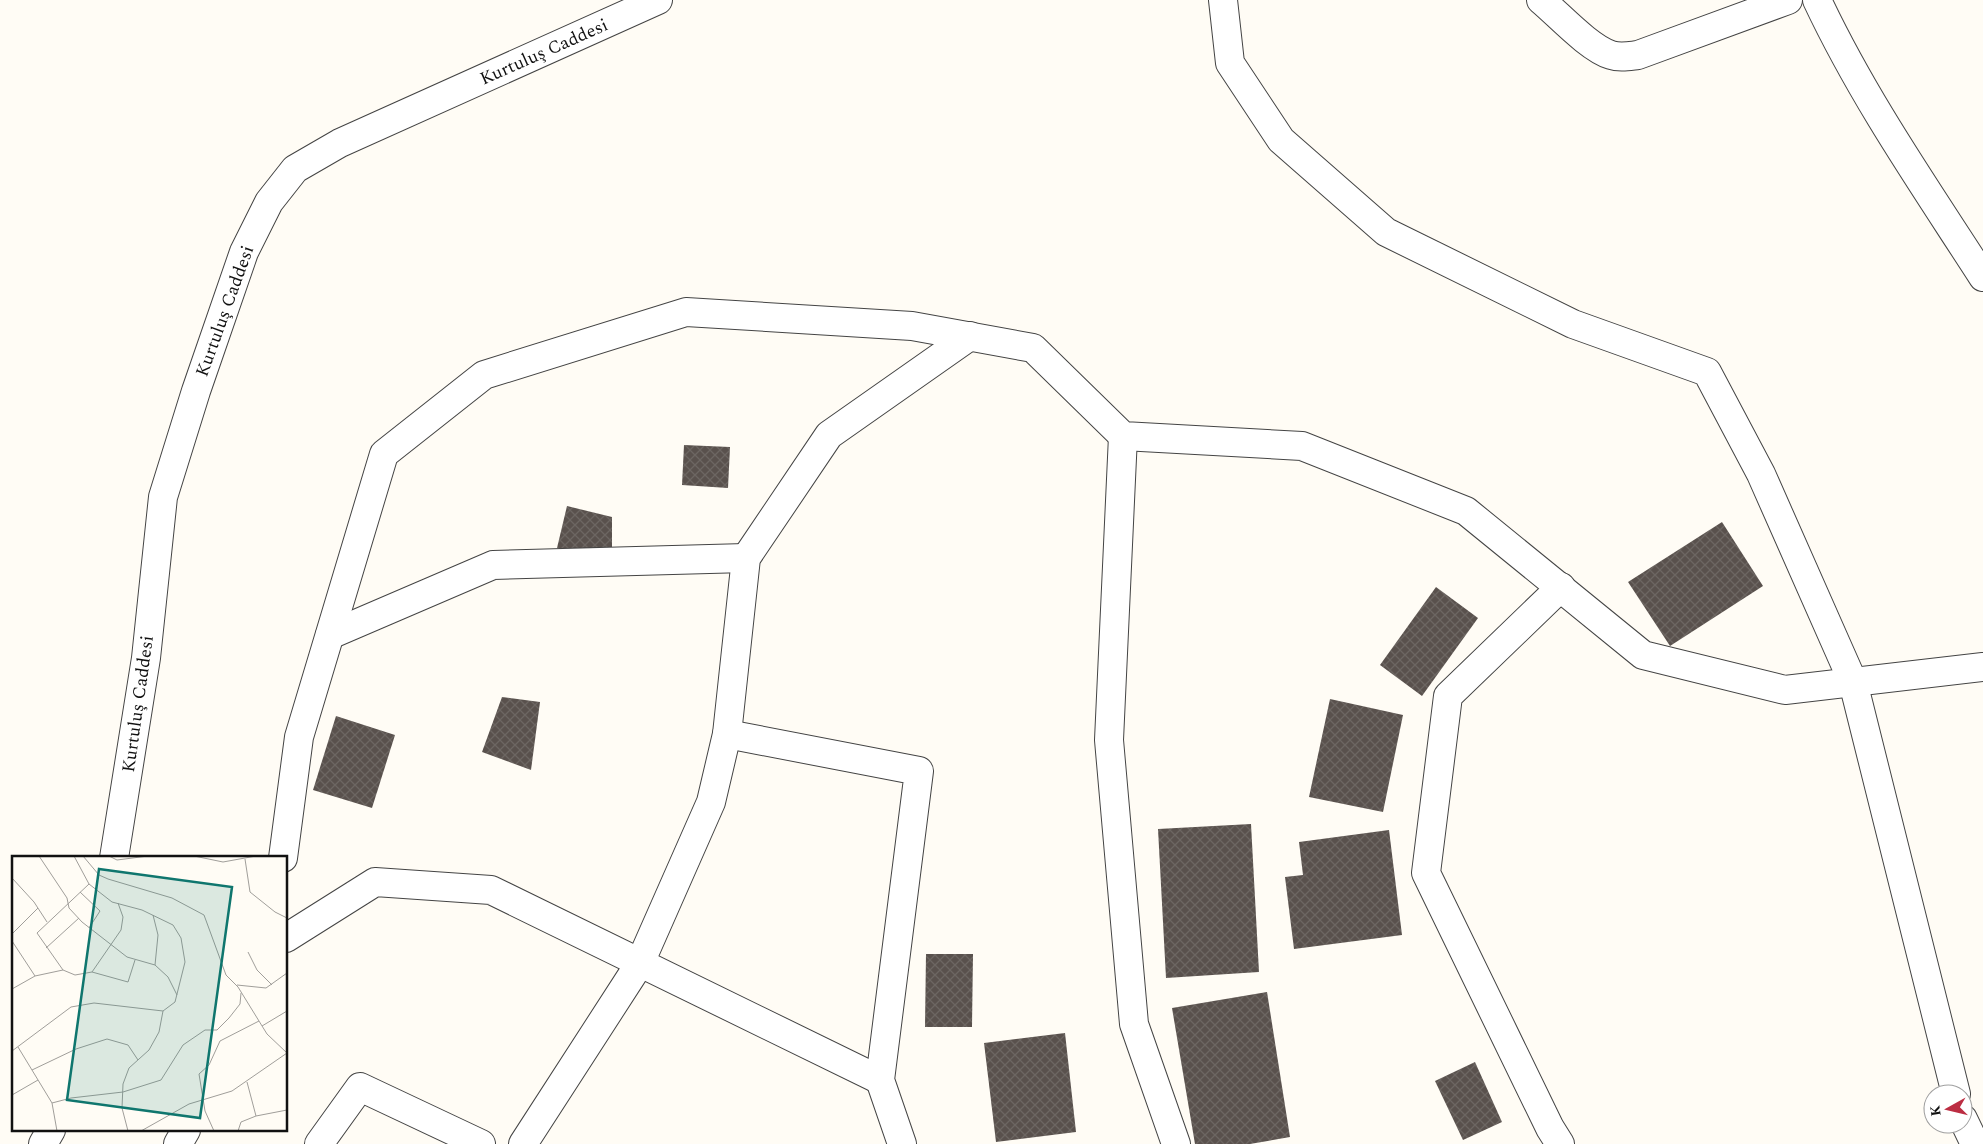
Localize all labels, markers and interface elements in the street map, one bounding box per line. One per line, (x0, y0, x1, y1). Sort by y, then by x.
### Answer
street label: Kurtuluş Caddesi (476, 12, 612, 92)
street label: Kurtuluş Caddesi (189, 242, 261, 380)
street label: Kurtuluş Caddesi (115, 634, 161, 774)
inset map (12, 856, 288, 1132)
north arrow (1923, 1084, 1973, 1134)
text: K (1924, 1104, 1947, 1118)

